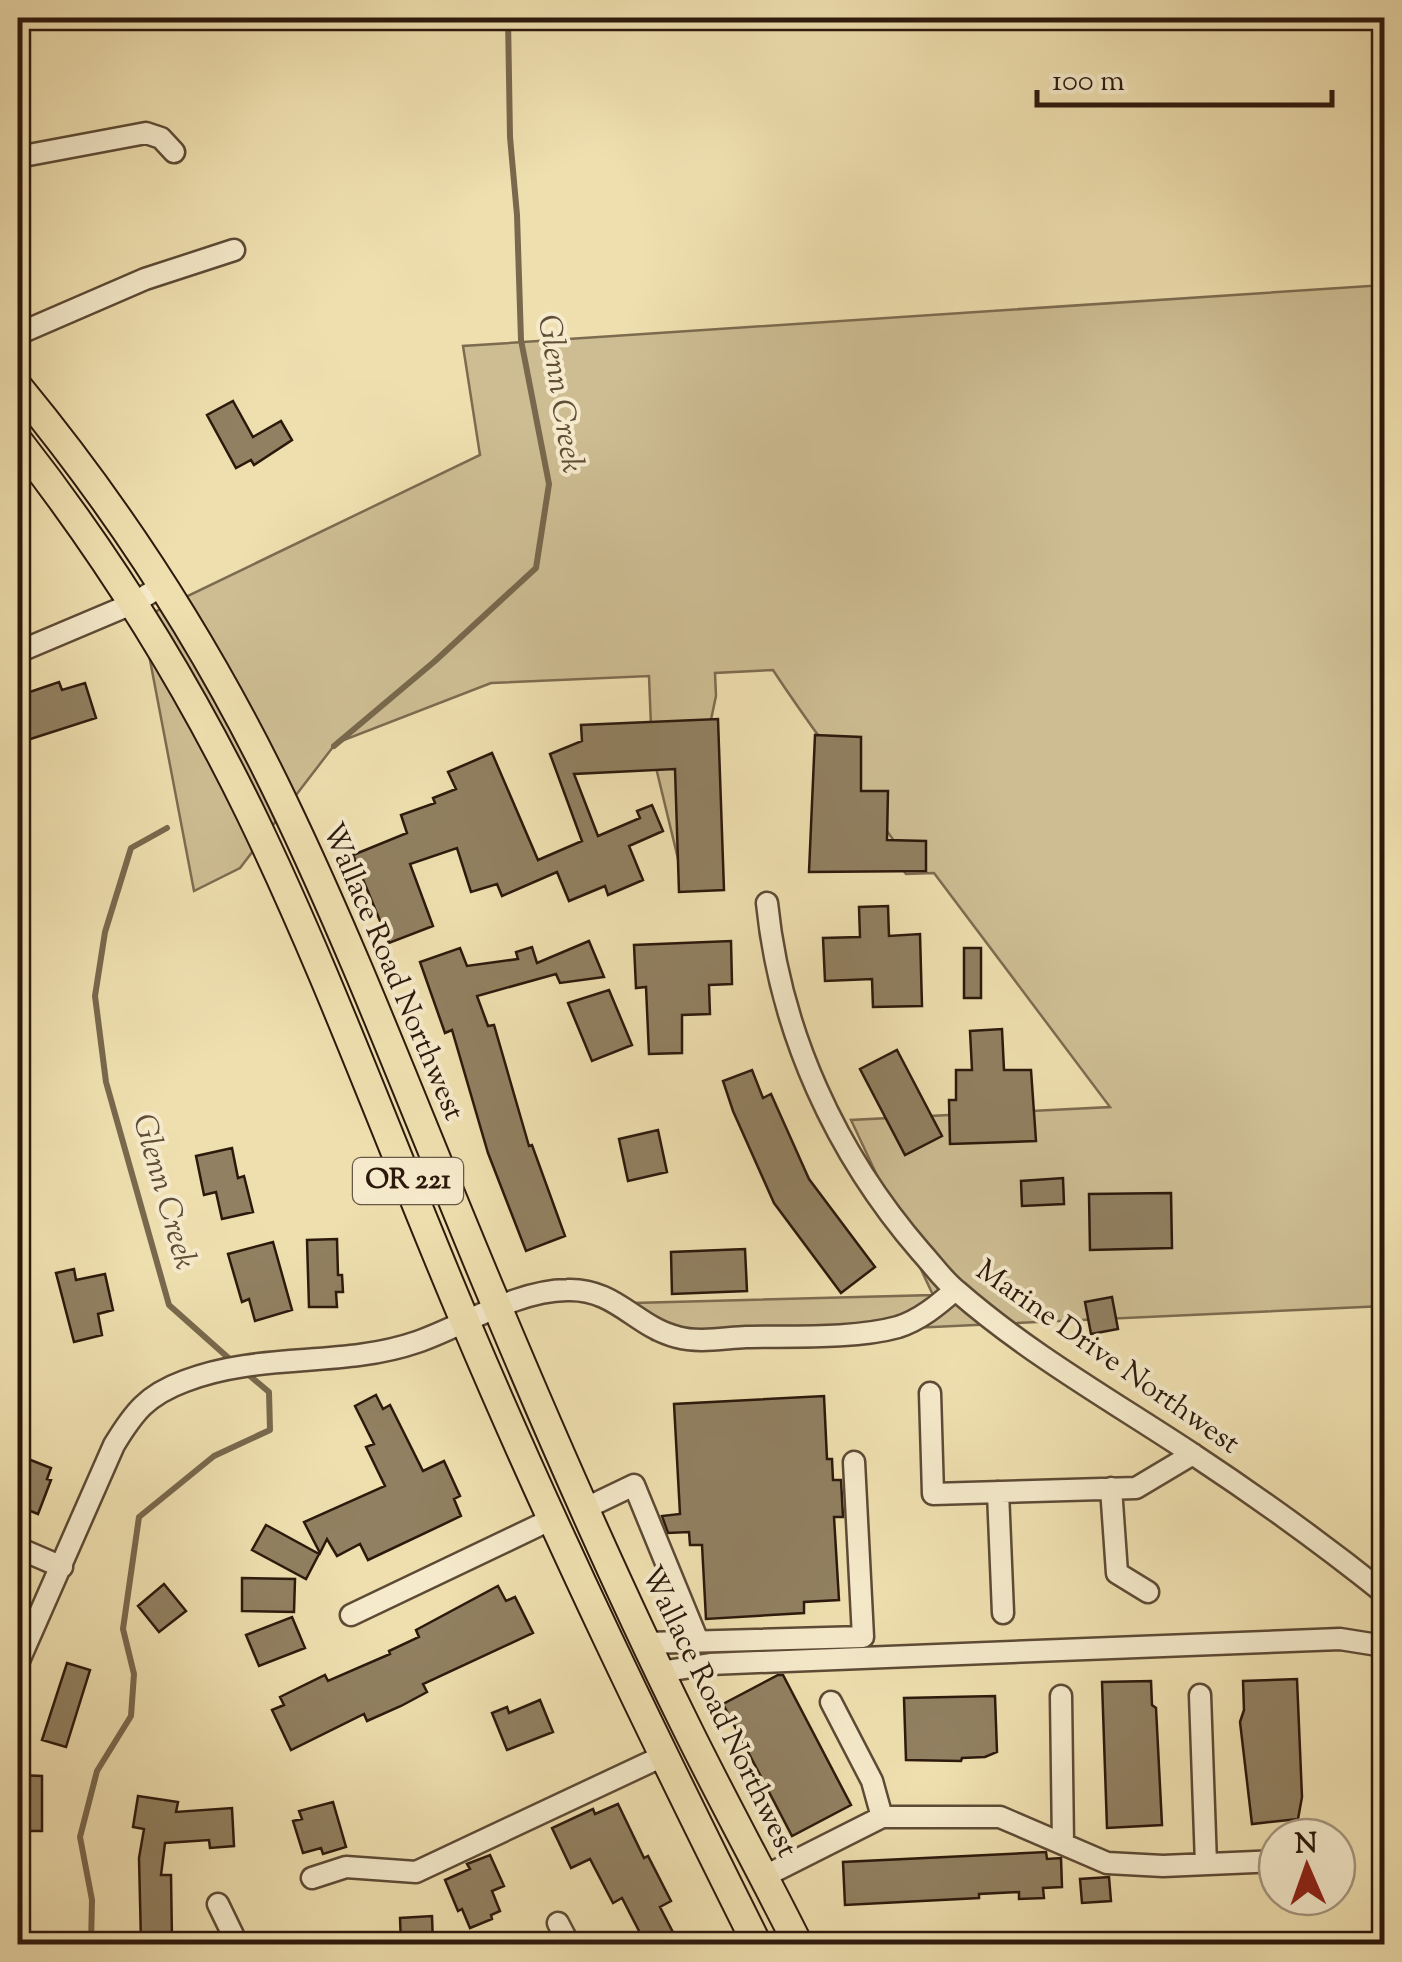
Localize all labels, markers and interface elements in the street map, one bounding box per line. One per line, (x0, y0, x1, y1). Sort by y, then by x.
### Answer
scale bar (1037, 45, 1332, 107)
text: 100 m (1052, 61, 1125, 104)
water label: Glenn Creek (524, 312, 594, 476)
street label: Wallace Road Northwest (310, 816, 474, 1128)
water label: Glenn Creek (119, 1109, 207, 1275)
road number: OR 221 (353, 1158, 463, 1204)
street label: Marine Drive Northwest (966, 1250, 1248, 1466)
street label: Wallace Road Northwest (629, 1559, 807, 1865)
north arrow (1257, 1817, 1357, 1917)
text: N (1294, 1825, 1318, 1865)

